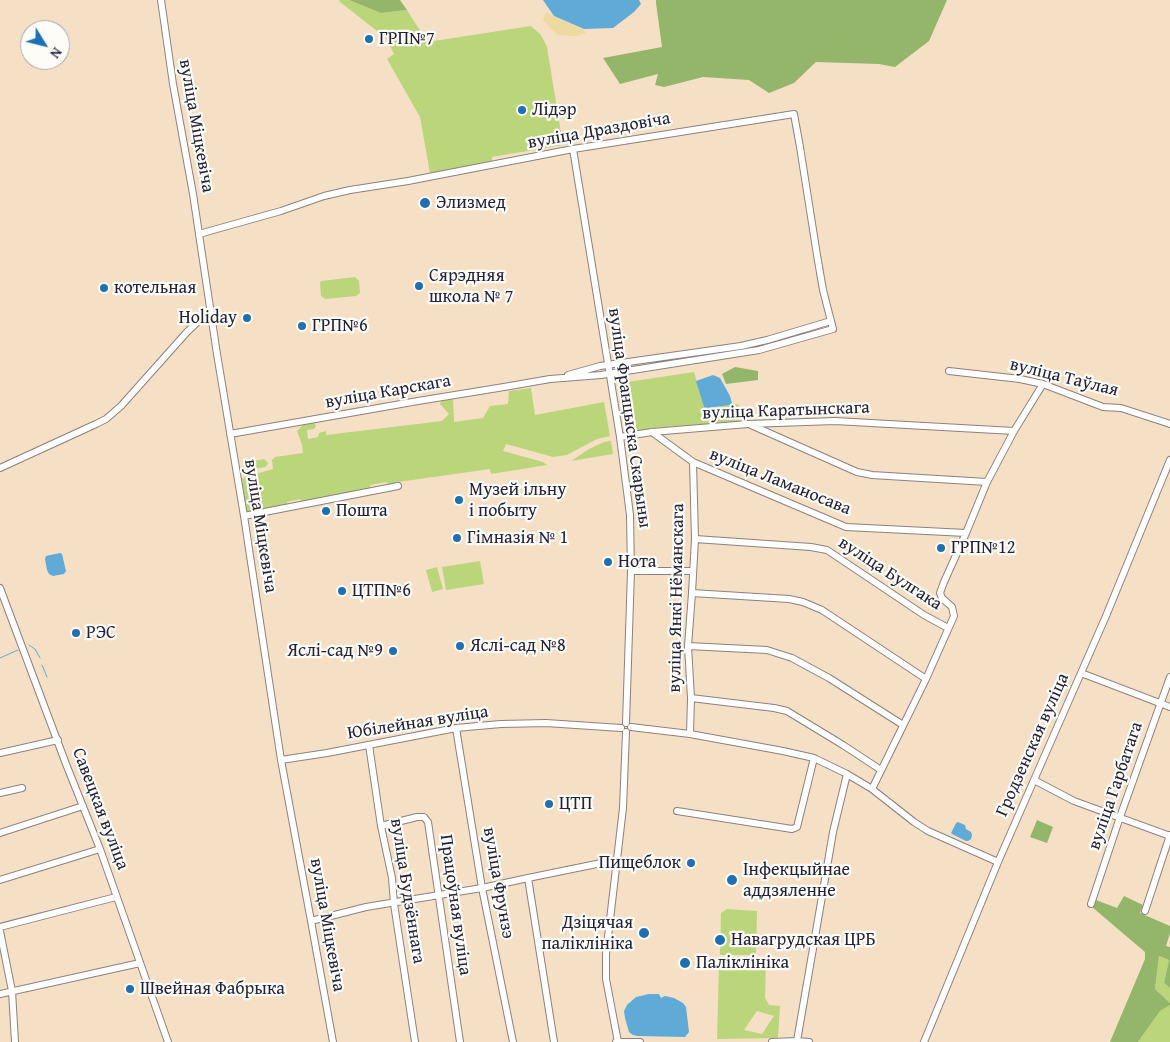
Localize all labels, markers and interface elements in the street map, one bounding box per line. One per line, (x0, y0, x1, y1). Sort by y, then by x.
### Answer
north arrow (20, 20, 70, 70)
place label: ГРП№7 (379, 28, 435, 50)
marker: ГРП№7 (363, 33, 375, 45)
text: N (45, 44, 67, 63)
street label: вуліца Міцкевіча (174, 58, 218, 194)
place label: Лідэр (532, 99, 576, 121)
marker: Лідэр (516, 104, 528, 116)
street label: вуліца Драздовіча (526, 108, 672, 154)
place label: Элизмед (436, 192, 506, 214)
marker: Элизмед (418, 196, 432, 210)
place label: Сярэдняя школа № 7 (429, 265, 513, 308)
place label: котельная (114, 277, 196, 299)
marker: Сярэдняя школа № 7 (413, 280, 425, 292)
marker: котельная (98, 282, 110, 294)
place label: Holiday (179, 307, 237, 329)
street label: вуліца Францыска Скарыны (603, 307, 655, 529)
marker: Holiday (241, 312, 253, 324)
place label: ГРП№6 (312, 315, 368, 337)
marker: ГРП№6 (296, 320, 308, 332)
street label: вуліца Таўлая (1007, 354, 1121, 402)
street label: вуліца Карскага (324, 370, 452, 414)
street label: вуліца Каратынскага (702, 397, 870, 425)
street label: вуліца Ламаносава (706, 444, 854, 520)
street label: вуліца Міцкевіча (239, 458, 281, 594)
place label: Музей ільну і побыту (469, 479, 566, 522)
marker: Музей ільну і побыту (453, 494, 465, 506)
place label: Пошта (336, 500, 388, 522)
street label: вуліца Янкі Нёманскага (665, 503, 689, 693)
marker: Пошта (320, 505, 332, 517)
place label: Гімназія № 1 (467, 527, 568, 549)
marker: Гімназія № 1 (451, 532, 463, 544)
street label: вуліца Булгака (834, 533, 946, 615)
place label: ГРП№12 (951, 537, 1015, 559)
marker: ГРП№12 (935, 542, 947, 554)
place label: Нота (618, 551, 656, 573)
marker: Нота (602, 556, 614, 568)
place label: ЦТП№6 (352, 580, 411, 602)
marker: ЦТП№6 (336, 585, 348, 597)
place label: РЭС (86, 622, 116, 644)
marker: РЭС (70, 627, 82, 639)
place label: Яслі-сад №8 (470, 635, 566, 657)
place label: Яслі-сад №9 (287, 640, 383, 662)
marker: Яслі-сад №8 (454, 640, 466, 652)
marker: Яслі-сад №9 (387, 645, 399, 657)
street label: Гродзенская вуліца (992, 670, 1074, 820)
street label: Юбілейная вуліца (346, 701, 490, 745)
street label: вуліца Гарбатага (1084, 719, 1148, 853)
street label: Савецкая вуліца (67, 745, 133, 873)
place label: ЦТП (559, 793, 592, 815)
marker: ЦТП (543, 798, 555, 810)
street label: вуліца Будзённага (385, 817, 429, 965)
street label: вуліца Фрунзэ (478, 826, 518, 940)
street label: Працоўная вуліца (434, 833, 476, 977)
place label: Пищеблок (599, 852, 681, 874)
street label: вуліца Міцкевіча (305, 857, 349, 993)
marker: Пищеблок (685, 857, 697, 869)
place label: Інфекцыйнае аддзяленне (743, 859, 850, 902)
marker: Інфекцыйнае аддзяленне (725, 873, 739, 887)
place label: Дзіцячая паліклініка (541, 912, 633, 954)
marker: Дзіцячая паліклініка (637, 926, 651, 940)
place label: Навагрудская ЦРБ (731, 929, 876, 951)
marker: Навагрудская ЦРБ (713, 933, 727, 947)
place label: Паліклініка (696, 952, 789, 974)
marker: Паліклініка (678, 956, 692, 970)
place label: Швейная Фабрыка (140, 978, 285, 1000)
marker: Швейная Фабрыка (124, 983, 136, 995)

